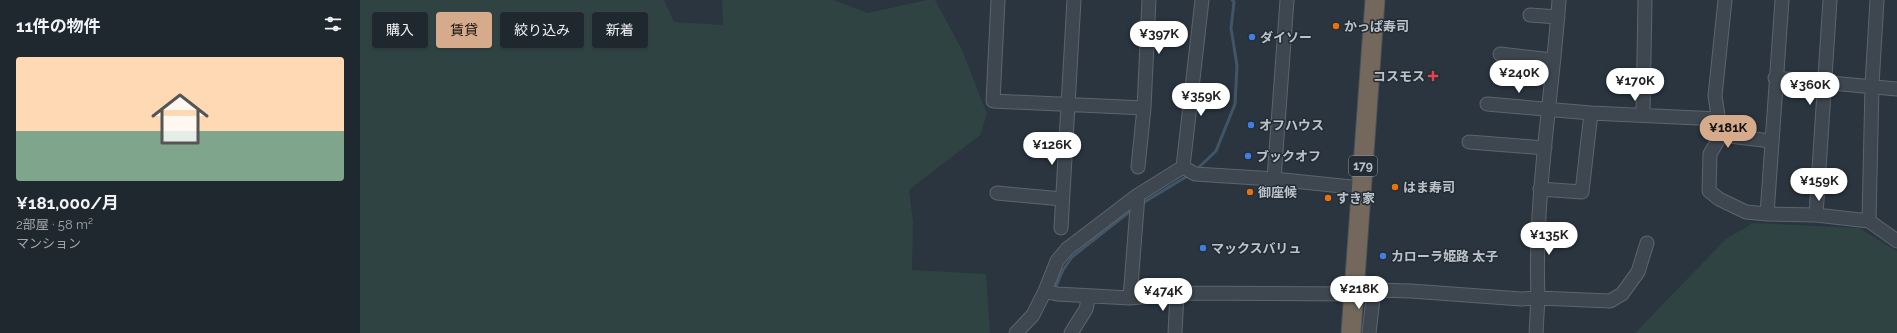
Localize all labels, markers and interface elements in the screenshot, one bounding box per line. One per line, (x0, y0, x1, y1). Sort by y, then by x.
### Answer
chip: 購入 (372, 12, 428, 48)
chip: 賃貸 (436, 12, 492, 48)
chip: 絞り込み (500, 12, 584, 48)
chip: 新着 (592, 12, 648, 48)
icon: filters (322, 13, 344, 35)
text: 11件の物件 (16, 16, 101, 36)
place label: かっぱ寿司 (1344, 19, 1409, 34)
pin: ¥397K (1131, 21, 1187, 55)
marker: かっぱ寿司 (1331, 21, 1341, 31)
text: ¥397K (1139, 26, 1179, 41)
place label: ダイソー (1260, 30, 1312, 45)
marker: ダイソー (1247, 32, 1257, 42)
pin: ¥240K (1491, 60, 1547, 94)
text: ¥240K (1499, 65, 1539, 80)
pin: ¥170K (1607, 68, 1663, 102)
place label: コスモス (1373, 69, 1425, 84)
marker: コスモス (1428, 71, 1438, 81)
pin: ¥360K (1782, 72, 1838, 106)
text: ¥170K (1615, 73, 1655, 88)
text: ¥360K (1789, 77, 1831, 92)
icon: home (144, 83, 216, 155)
pin: ¥359K (1173, 83, 1229, 117)
text: ¥359K (1181, 88, 1221, 103)
pin: ¥181K (1700, 115, 1756, 149)
place label: オフハウス (1259, 118, 1324, 133)
marker: オフハウス (1246, 120, 1256, 130)
text: ¥181K (1709, 120, 1747, 135)
pin: ¥126K (1024, 132, 1080, 166)
text: ¥126K (1032, 137, 1072, 152)
place label: ブックオフ (1256, 149, 1321, 164)
marker: ブックオフ (1243, 151, 1253, 161)
road number: 179 (1349, 156, 1377, 176)
pin: ¥159K (1791, 168, 1847, 202)
text: ¥159K (1799, 173, 1839, 188)
place label: はま寿司 (1403, 180, 1455, 195)
marker: はま寿司 (1390, 182, 1400, 192)
place label: 御座候 (1258, 185, 1297, 200)
marker: 御座候 (1245, 187, 1255, 197)
place label: すき家 (1336, 191, 1375, 206)
text: ¥181,000/月 (16, 193, 119, 213)
marker: すき家 (1323, 193, 1333, 203)
text: 2部屋 · 58 m² (16, 217, 93, 232)
pin: ¥135K (1521, 222, 1577, 256)
text: ¥135K (1530, 227, 1568, 242)
text: マンション (16, 236, 81, 251)
place label: マックスバリュ (1211, 241, 1302, 256)
marker: マックスバリュ (1198, 243, 1208, 253)
place label: カローラ姫路 太子 (1391, 249, 1498, 264)
marker: カローラ姫路 太子 (1378, 251, 1388, 261)
pin: ¥218K (1331, 276, 1387, 310)
pin: ¥474K (1135, 278, 1191, 312)
text: ¥218K (1339, 281, 1379, 296)
text: ¥474K (1143, 283, 1183, 298)

